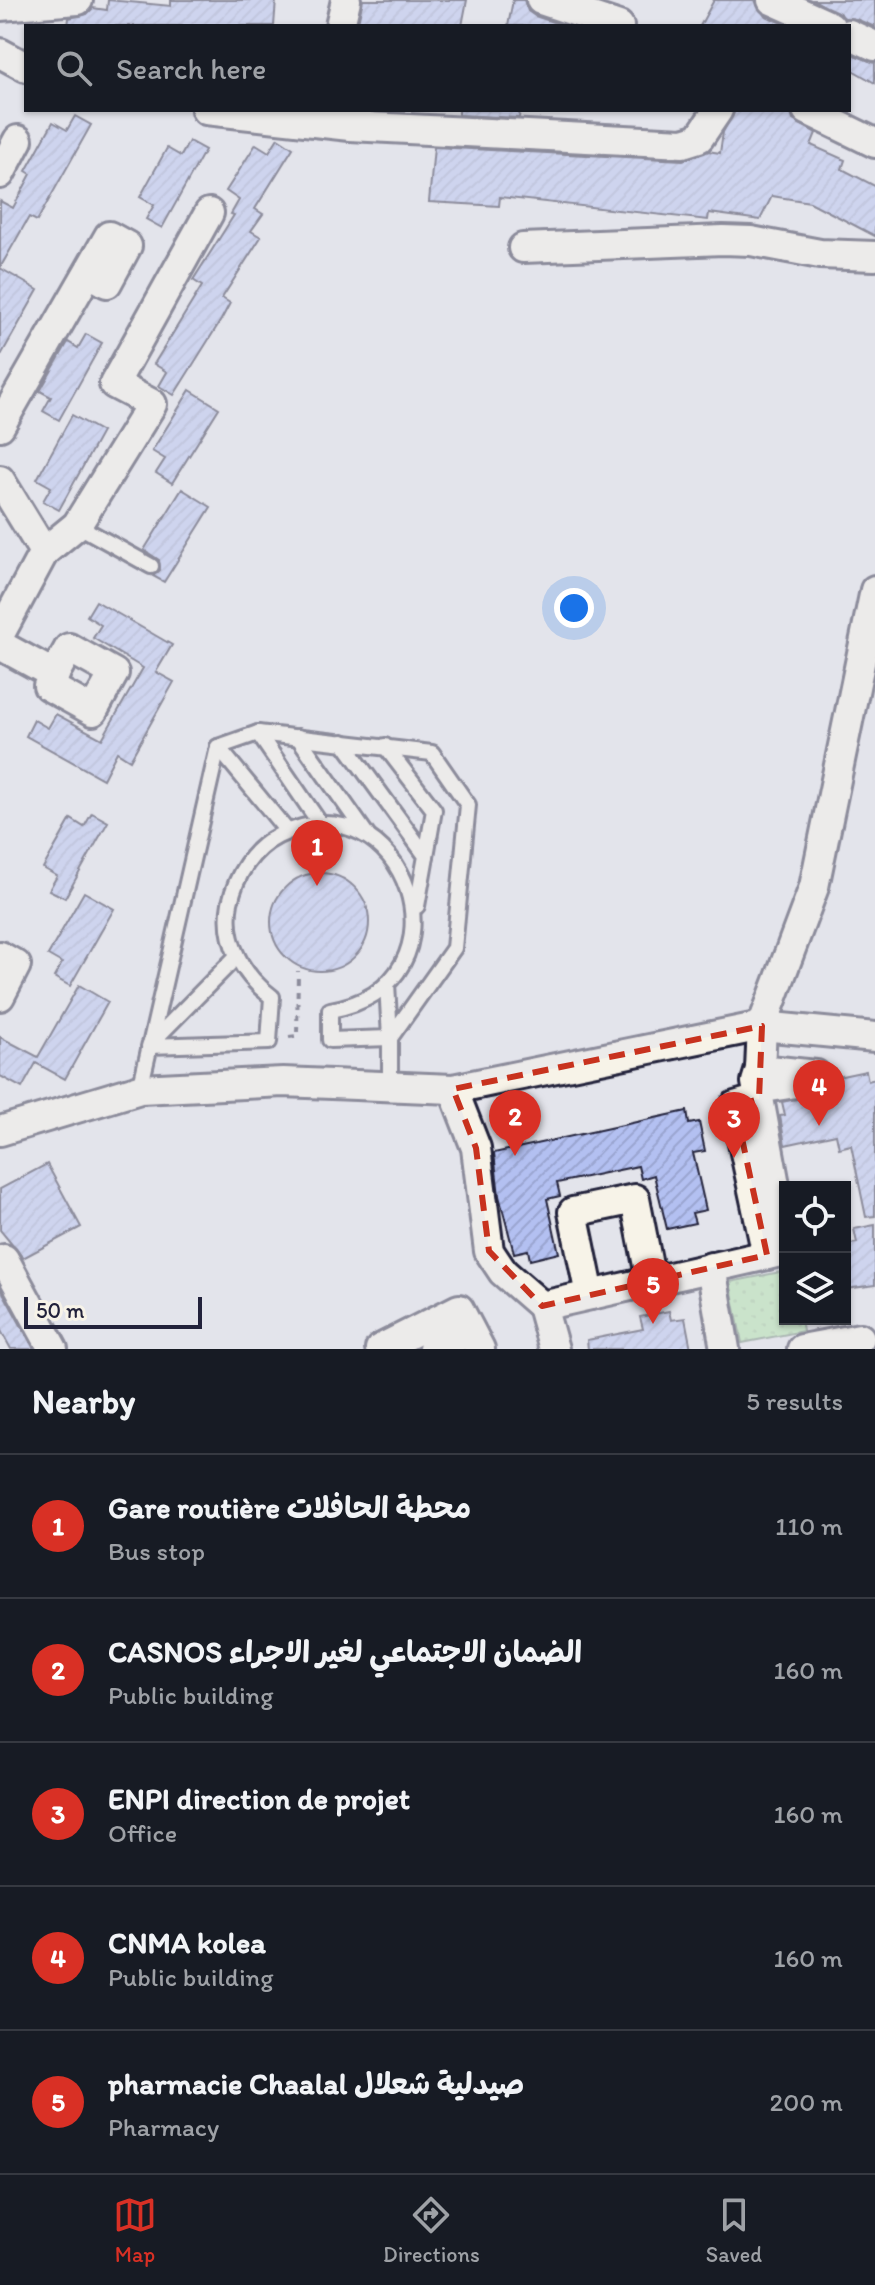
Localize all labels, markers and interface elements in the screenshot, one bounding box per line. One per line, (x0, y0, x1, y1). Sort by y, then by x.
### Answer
search box (24, 24, 851, 112)
icon: search (52, 46, 96, 90)
text: Search here (116, 50, 266, 87)
your location (554, 588, 594, 628)
pin: 1 (291, 820, 343, 886)
pin: 4 (793, 1060, 845, 1126)
pin: 2 (489, 1090, 541, 1156)
pin: 3 (708, 1092, 760, 1158)
map controls (779, 1181, 851, 1325)
button: locate (779, 1181, 851, 1253)
button: layers (779, 1253, 851, 1325)
pin: 5 (627, 1258, 679, 1324)
scale bar (24, 1293, 202, 1329)
text: 50 m (36, 1297, 85, 1324)
text: Nearby (32, 1381, 135, 1422)
text: 5 results (746, 1385, 843, 1417)
text: Gare routière محطة الحافلات (108, 1489, 471, 1526)
text: 1 (52, 1510, 64, 1542)
text: 110 m (775, 1510, 843, 1542)
text: Bus stop (108, 1535, 205, 1567)
text: CASNOS الضمان الاجتماعي لغير الاجراء (108, 1633, 582, 1670)
text: 2 (51, 1654, 65, 1686)
text: 160 m (773, 1654, 843, 1686)
text: Public building (108, 1679, 274, 1711)
text: ENPI direction de projet (108, 1780, 410, 1817)
text: 3 (51, 1798, 65, 1830)
text: 160 m (773, 1798, 843, 1830)
text: Office (108, 1817, 177, 1849)
text: CNMA kolea (108, 1924, 266, 1961)
text: 4 (50, 1942, 66, 1974)
text: 160 m (773, 1942, 843, 1974)
text: Public building (108, 1961, 274, 1993)
text: pharmacie Chaalal صيدلية شعلال (108, 2065, 525, 2102)
text: 5 (51, 2086, 65, 2118)
text: 200 m (770, 2086, 843, 2118)
text: Pharmacy (108, 2111, 219, 2143)
tab: Map (113, 2193, 157, 2268)
tab: Directions (383, 2193, 480, 2268)
tab: Saved (706, 2193, 762, 2268)

